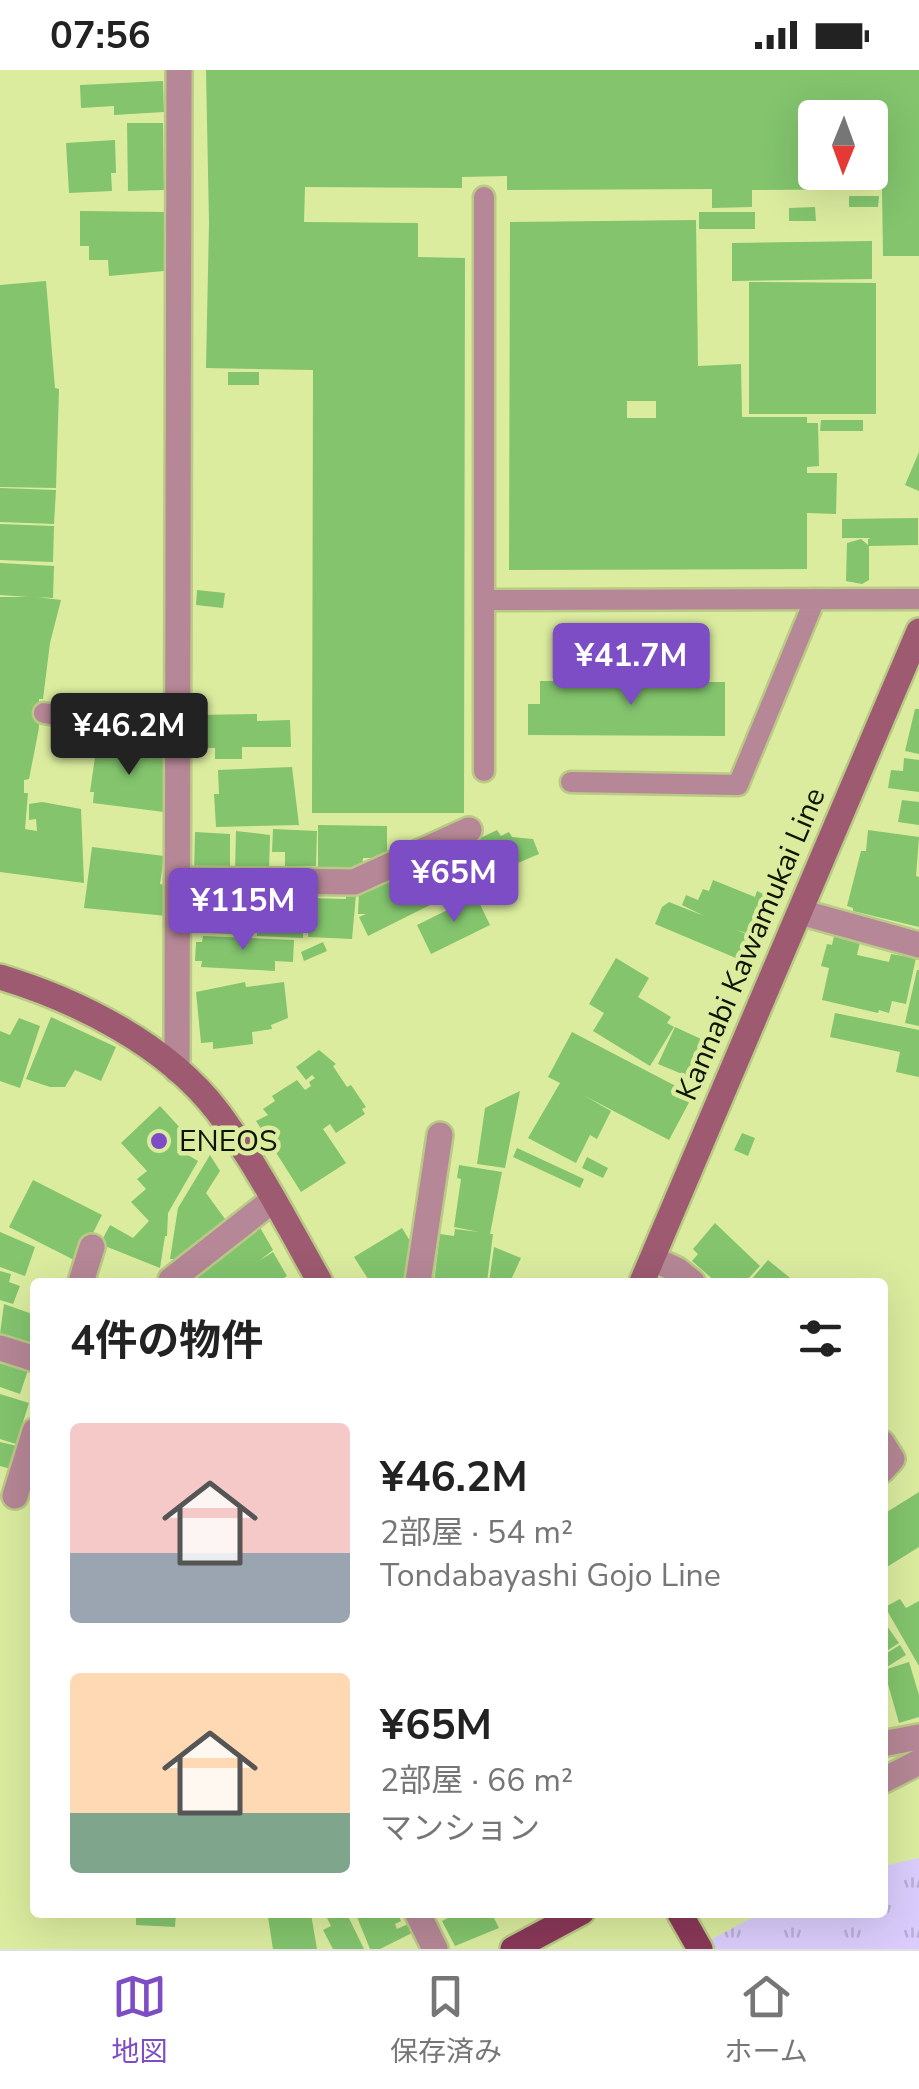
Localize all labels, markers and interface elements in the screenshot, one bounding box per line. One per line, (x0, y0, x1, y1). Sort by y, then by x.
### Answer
text: 07:56 (50, 10, 151, 61)
north arrow (798, 100, 888, 190)
map controls (798, 100, 888, 190)
pin: ¥41.7M (550, 623, 712, 708)
text: ¥41.7M (575, 634, 687, 677)
pin: ¥46.2M (48, 693, 210, 778)
text: ¥46.2M (73, 704, 185, 747)
street label: Kannabi Kawamukai Line (666, 781, 836, 1107)
pin: ¥65M (395, 840, 513, 925)
text: ¥65M (411, 851, 497, 894)
pin: ¥115M (173, 868, 313, 953)
text: ¥115M (191, 879, 295, 922)
place label: ENEOS (179, 1121, 278, 1162)
marker: ENEOS (148, 1130, 170, 1152)
icon: filters (793, 1311, 848, 1366)
text: 4件の物件 (70, 1313, 263, 1370)
text: ¥46.2M (380, 1449, 528, 1506)
icon: home (150, 1463, 270, 1583)
text: 2部屋 · 54 m² (380, 1511, 573, 1554)
text: Tondabayashi Gojo Line (380, 1554, 721, 1597)
text: ¥65M (380, 1697, 492, 1754)
icon: home (150, 1713, 270, 1833)
text: 2部屋 · 66 m² (380, 1759, 573, 1802)
text: マンション (380, 1807, 540, 1850)
tab: 地図 (111, 1969, 167, 2071)
tab: 保存済み (390, 1969, 502, 2071)
tab: ホーム (725, 1969, 808, 2071)

